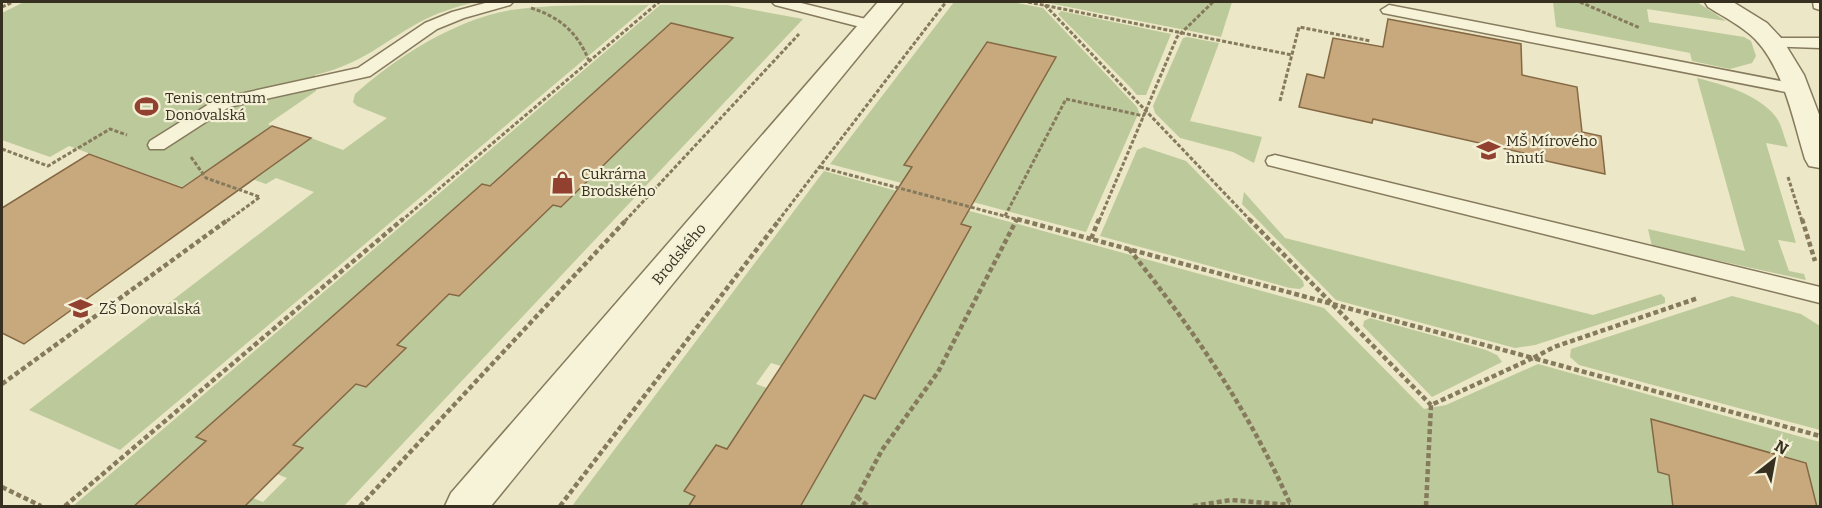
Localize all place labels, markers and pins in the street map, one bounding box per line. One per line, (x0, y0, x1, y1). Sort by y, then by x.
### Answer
place label: Tenis centrum Donovalská (165, 89, 267, 124)
sports icon: Tenis centrum Donovalská (134, 94, 160, 120)
place label: MŠ Mírového hnutí (1506, 132, 1597, 167)
school or university icon: MŠ Mírového hnutí (1475, 137, 1501, 163)
place label: Cukrárna Brodského (581, 165, 656, 200)
shop icon: Cukrárna Brodského (550, 170, 576, 196)
school or university icon: ZŠ Donovalská (68, 296, 94, 322)
place label: ZŠ Donovalská (99, 300, 201, 318)

